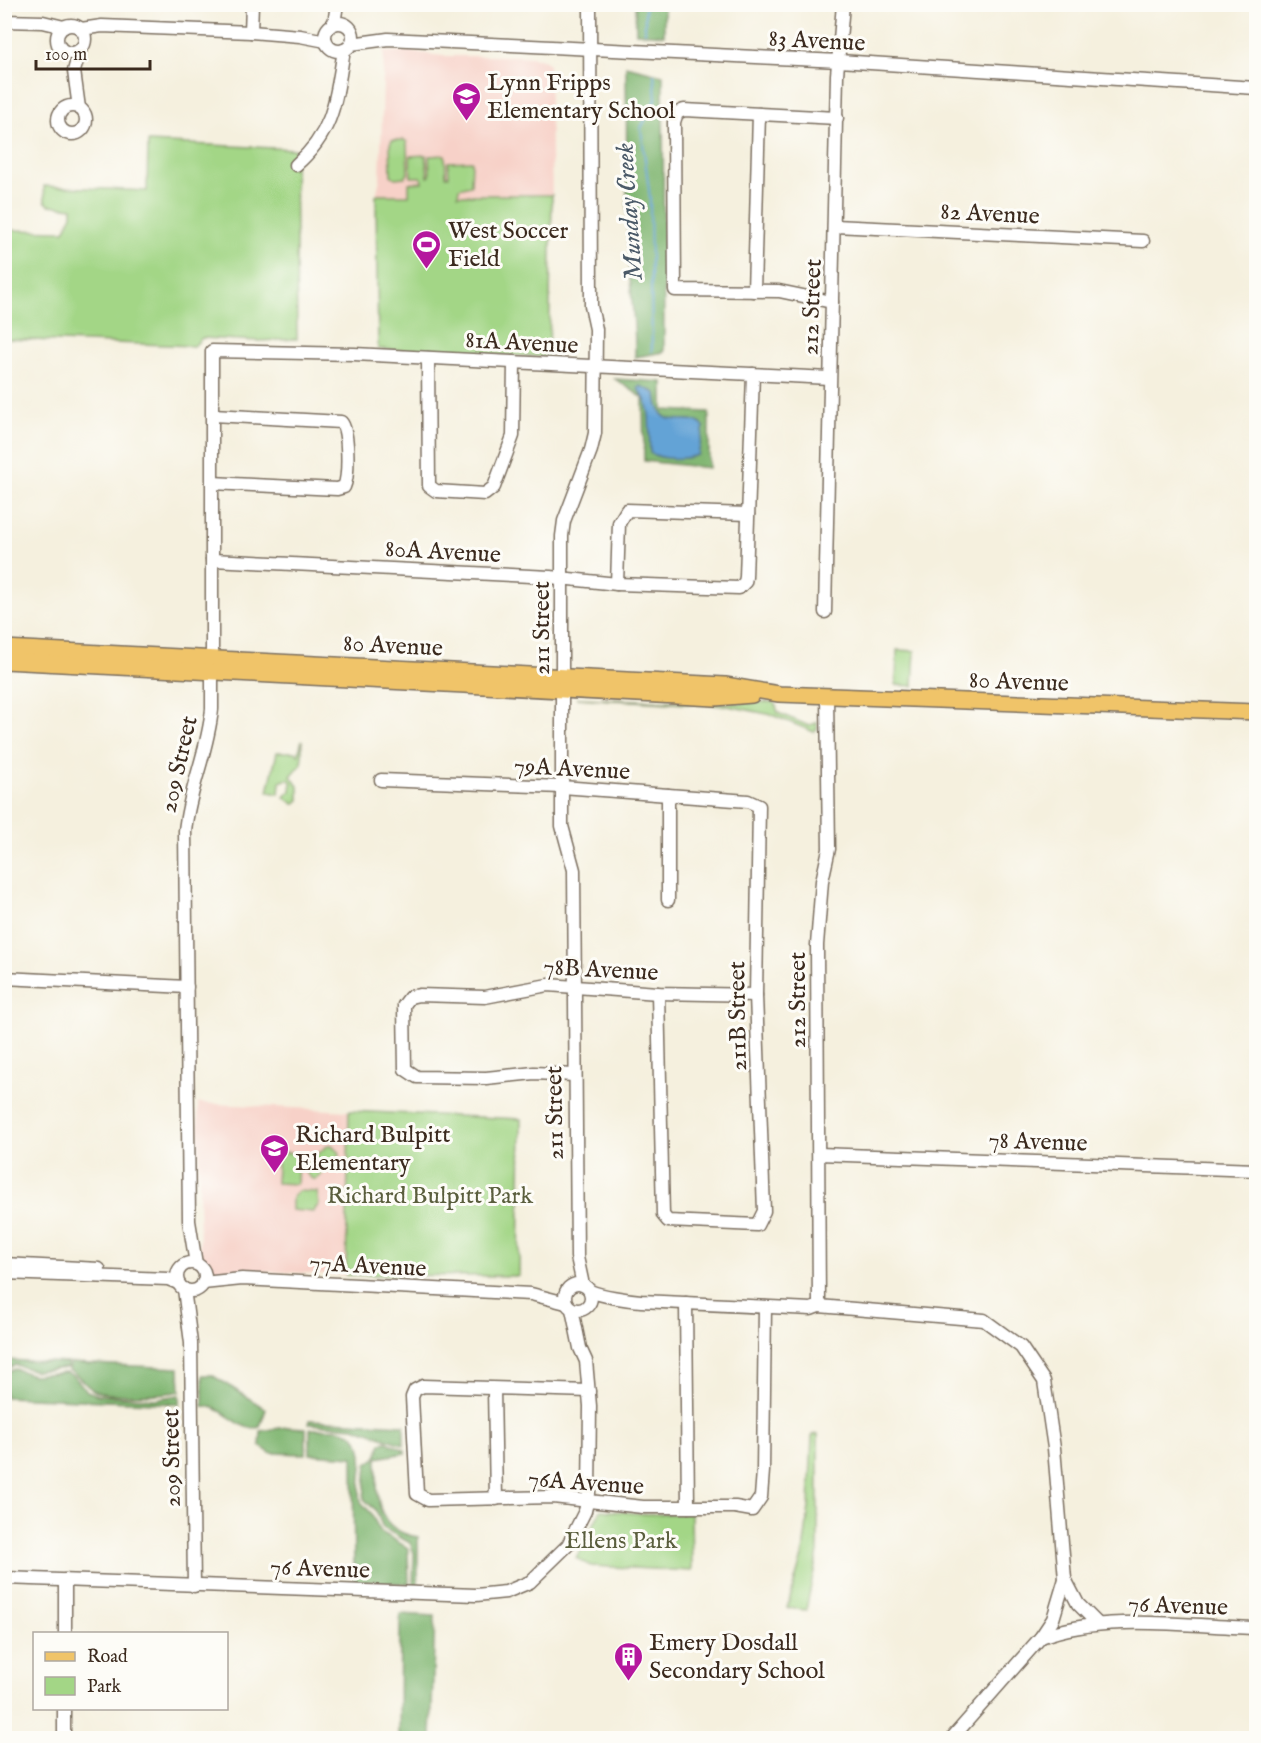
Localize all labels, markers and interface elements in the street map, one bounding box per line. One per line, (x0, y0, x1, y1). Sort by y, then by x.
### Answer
street label: 83 Avenue (768, 23, 866, 60)
scale bar (36, 33, 150, 71)
text: 100 m (45, 44, 87, 67)
place label: Lynn Fripps Elementary School (487, 68, 676, 127)
school or university icon: Lynn Fripps Elementary School (450, 80, 482, 122)
water label: Munday Creek (608, 141, 651, 282)
street label: 82 Avenue (940, 196, 1040, 233)
place label: West Soccer Field (448, 216, 568, 275)
sports icon: West Soccer Field (411, 228, 443, 270)
street label: 212 Street (795, 258, 830, 356)
street label: 81A Avenue (465, 325, 579, 362)
street label: 80A Avenue (384, 534, 502, 571)
street label: 211 Street (527, 581, 558, 675)
street label: 80 Avenue (342, 628, 444, 665)
street label: 80 Avenue (969, 665, 1069, 700)
street label: 209 Street (153, 713, 206, 816)
street label: 79A Avenue (513, 751, 631, 788)
street label: 78B Avenue (543, 952, 659, 989)
street label: 212 Street (783, 952, 814, 1048)
street label: 211B Street (722, 961, 755, 1071)
street label: 211 Street (539, 1066, 572, 1160)
place label: Richard Bulpitt Elementary (295, 1120, 450, 1179)
street label: 78 Avenue (988, 1125, 1088, 1160)
school or university icon: Richard Bulpitt Elementary (258, 1132, 290, 1174)
park label: Richard Bulpitt Park (327, 1181, 533, 1212)
street label: 77A Avenue (309, 1248, 427, 1285)
street label: 209 Street (156, 1409, 189, 1507)
street label: 76A Avenue (527, 1464, 645, 1503)
park label: Ellens Park (565, 1526, 678, 1557)
street label: 76 Avenue (269, 1552, 370, 1587)
street label: 76 Avenue (1127, 1589, 1228, 1624)
place label: Emery Dosdall Secondary School (649, 1628, 825, 1687)
legend (33, 1632, 228, 1710)
building icon: Emery Dosdall Secondary School (612, 1640, 644, 1682)
text: Road (87, 1646, 128, 1669)
text: Park (87, 1676, 122, 1699)

